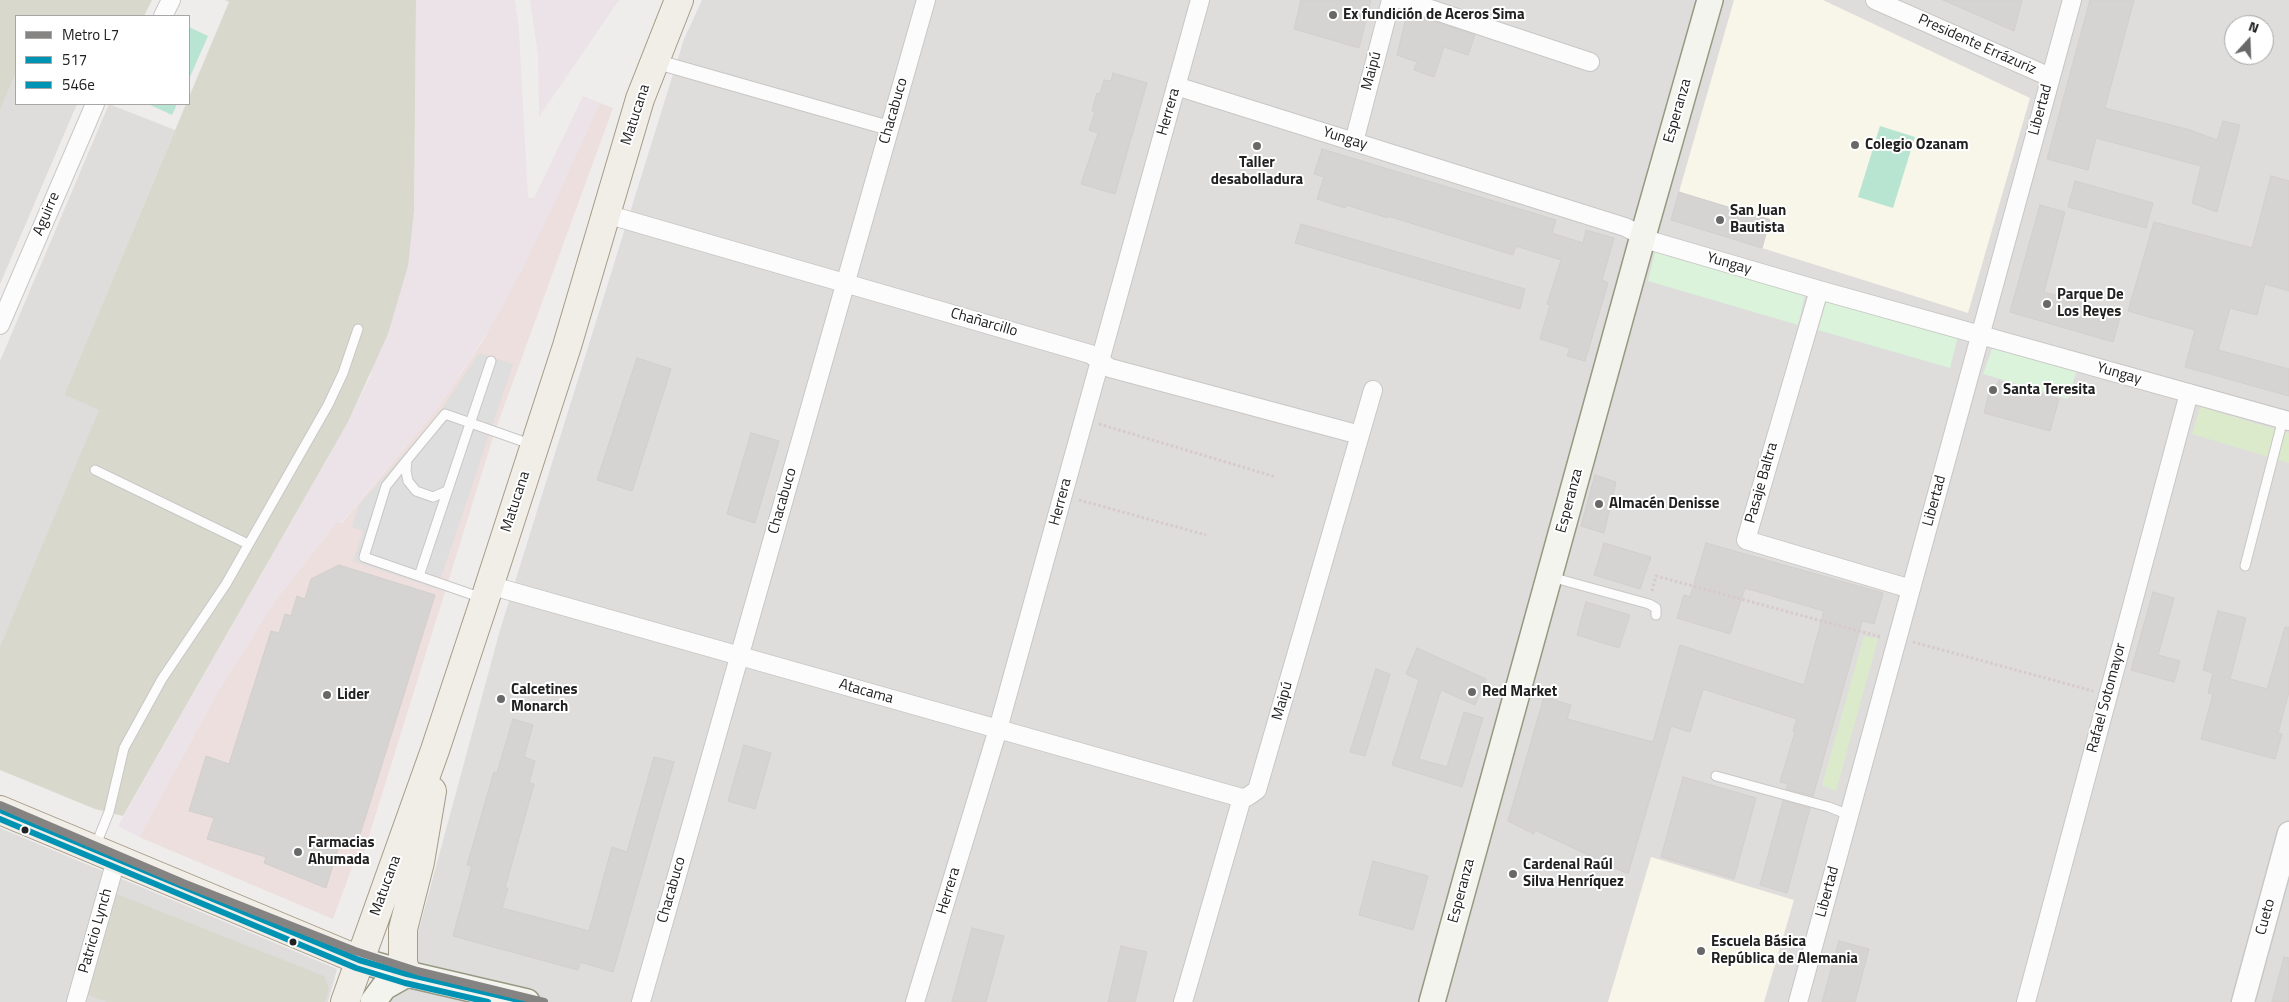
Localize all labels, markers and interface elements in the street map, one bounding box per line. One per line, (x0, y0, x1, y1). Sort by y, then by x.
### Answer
place label: Ex fundición de Aceros Sima (1343, 6, 1525, 24)
marker: Ex fundición de Aceros Sima (1327, 9, 1339, 21)
street label: Presidente Errázuriz (1915, 11, 2039, 79)
legend (15, 15, 190, 105)
north arrow (2224, 15, 2274, 65)
text: N (2246, 15, 2262, 38)
text: Metro L7 (62, 23, 119, 46)
text: 517 (62, 48, 87, 71)
street label: Maipú (1358, 50, 1386, 92)
text: 546e (62, 73, 95, 96)
street label: Chacabuco (876, 76, 912, 146)
street label: Esperanza (1660, 77, 1696, 145)
street label: Matucana (618, 82, 654, 148)
street label: Libertad (2026, 83, 2056, 137)
street label: Herrera (1154, 86, 1184, 138)
street label: Yungay (1321, 124, 1369, 154)
place label: Colegio Ozanam (1865, 136, 1969, 154)
marker: Colegio Ozanam (1849, 139, 1861, 151)
marker: Taller desabolladura (1251, 140, 1263, 152)
place label: Taller desabolladura (1211, 154, 1303, 189)
street label: Aguirre (30, 190, 64, 238)
place label: San Juan Bautista (1730, 202, 1786, 237)
marker: San Juan Bautista (1714, 214, 1726, 226)
street label: Yungay (1705, 249, 1753, 279)
place label: Parque De Los Reyes (2057, 286, 2124, 321)
marker: Parque De Los Reyes (2041, 298, 2053, 310)
street label: Chañarcillo (948, 305, 1020, 341)
street label: Yungay (2095, 359, 2143, 389)
place label: Santa Teresita (2003, 381, 2095, 399)
marker: Santa Teresita (1987, 384, 1999, 396)
street label: Pasaje Baltra (1742, 441, 1782, 525)
street label: Chacabuco (765, 466, 801, 536)
street label: Esperanza (1553, 467, 1587, 535)
street label: Matucana (498, 469, 534, 535)
street label: Libertad (1920, 474, 1950, 528)
street label: Herrera (1046, 476, 1076, 528)
place label: Almacén Denisse (1609, 495, 1719, 513)
marker: Almacén Denisse (1593, 498, 1605, 510)
street label: Rafael Sotomayor (2084, 641, 2130, 755)
street label: Atacama (837, 676, 895, 708)
street label: Maipú (1269, 680, 1297, 722)
place label: Calcetines Monarch (511, 681, 577, 716)
place label: Red Market (1482, 683, 1557, 701)
place label: Lider (337, 686, 369, 704)
marker: Red Market (1466, 686, 1478, 698)
marker: Lider (321, 689, 333, 701)
marker: Calcetines Monarch (495, 693, 507, 705)
unlabelled marker (20, 825, 30, 835)
place label: Farmacias Ahumada (308, 834, 375, 869)
marker: Farmacias Ahumada (292, 846, 304, 858)
street label: Matucana (367, 853, 405, 919)
street label: Chacabuco (654, 855, 690, 925)
place label: Cardenal Raúl Silva Henríquez (1523, 856, 1624, 891)
street label: Esperanza (1445, 857, 1479, 925)
street label: Herrera (933, 865, 965, 917)
street label: Libertad (1813, 865, 1843, 919)
marker: Cardenal Raúl Silva Henríquez (1507, 868, 1519, 880)
street label: Patricio Lynch (75, 886, 117, 976)
street label: Cueto (2253, 897, 2279, 937)
place label: Escuela Básica República de Alemania (1711, 933, 1858, 968)
unlabelled marker (288, 937, 298, 947)
marker: Escuela Básica República de Alemania (1695, 945, 1707, 957)

